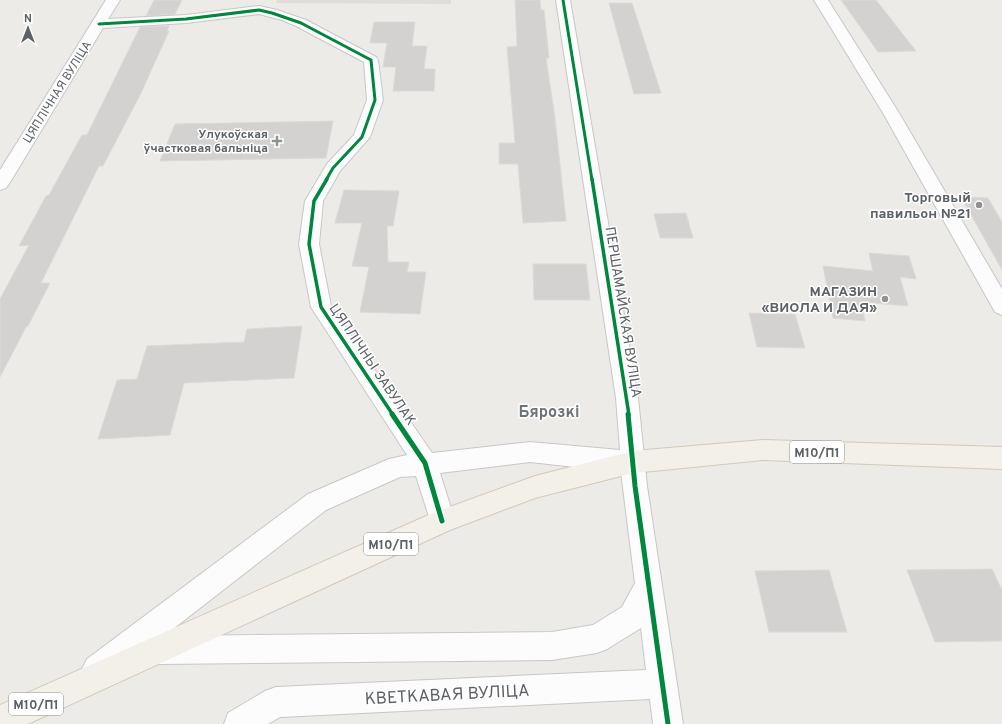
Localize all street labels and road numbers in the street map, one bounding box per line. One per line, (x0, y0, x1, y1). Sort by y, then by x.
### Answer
street label: ЦЯПЛІЧНАЯ ВУЛІЦА (20, 38, 96, 147)
street label: ПЕРШАМАЙСКАЯ ВУЛІЦА (601, 225, 645, 399)
street label: ЦЯПЛІЧНЫ ЗАВУЛАК (325, 301, 419, 429)
road number: М10/П1 (790, 441, 844, 463)
road number: М10/П1 (364, 533, 418, 555)
street label: КВЕТКАВАЯ ВУЛІЦА (364, 681, 530, 711)
road number: М10/П1 (9, 693, 63, 715)

